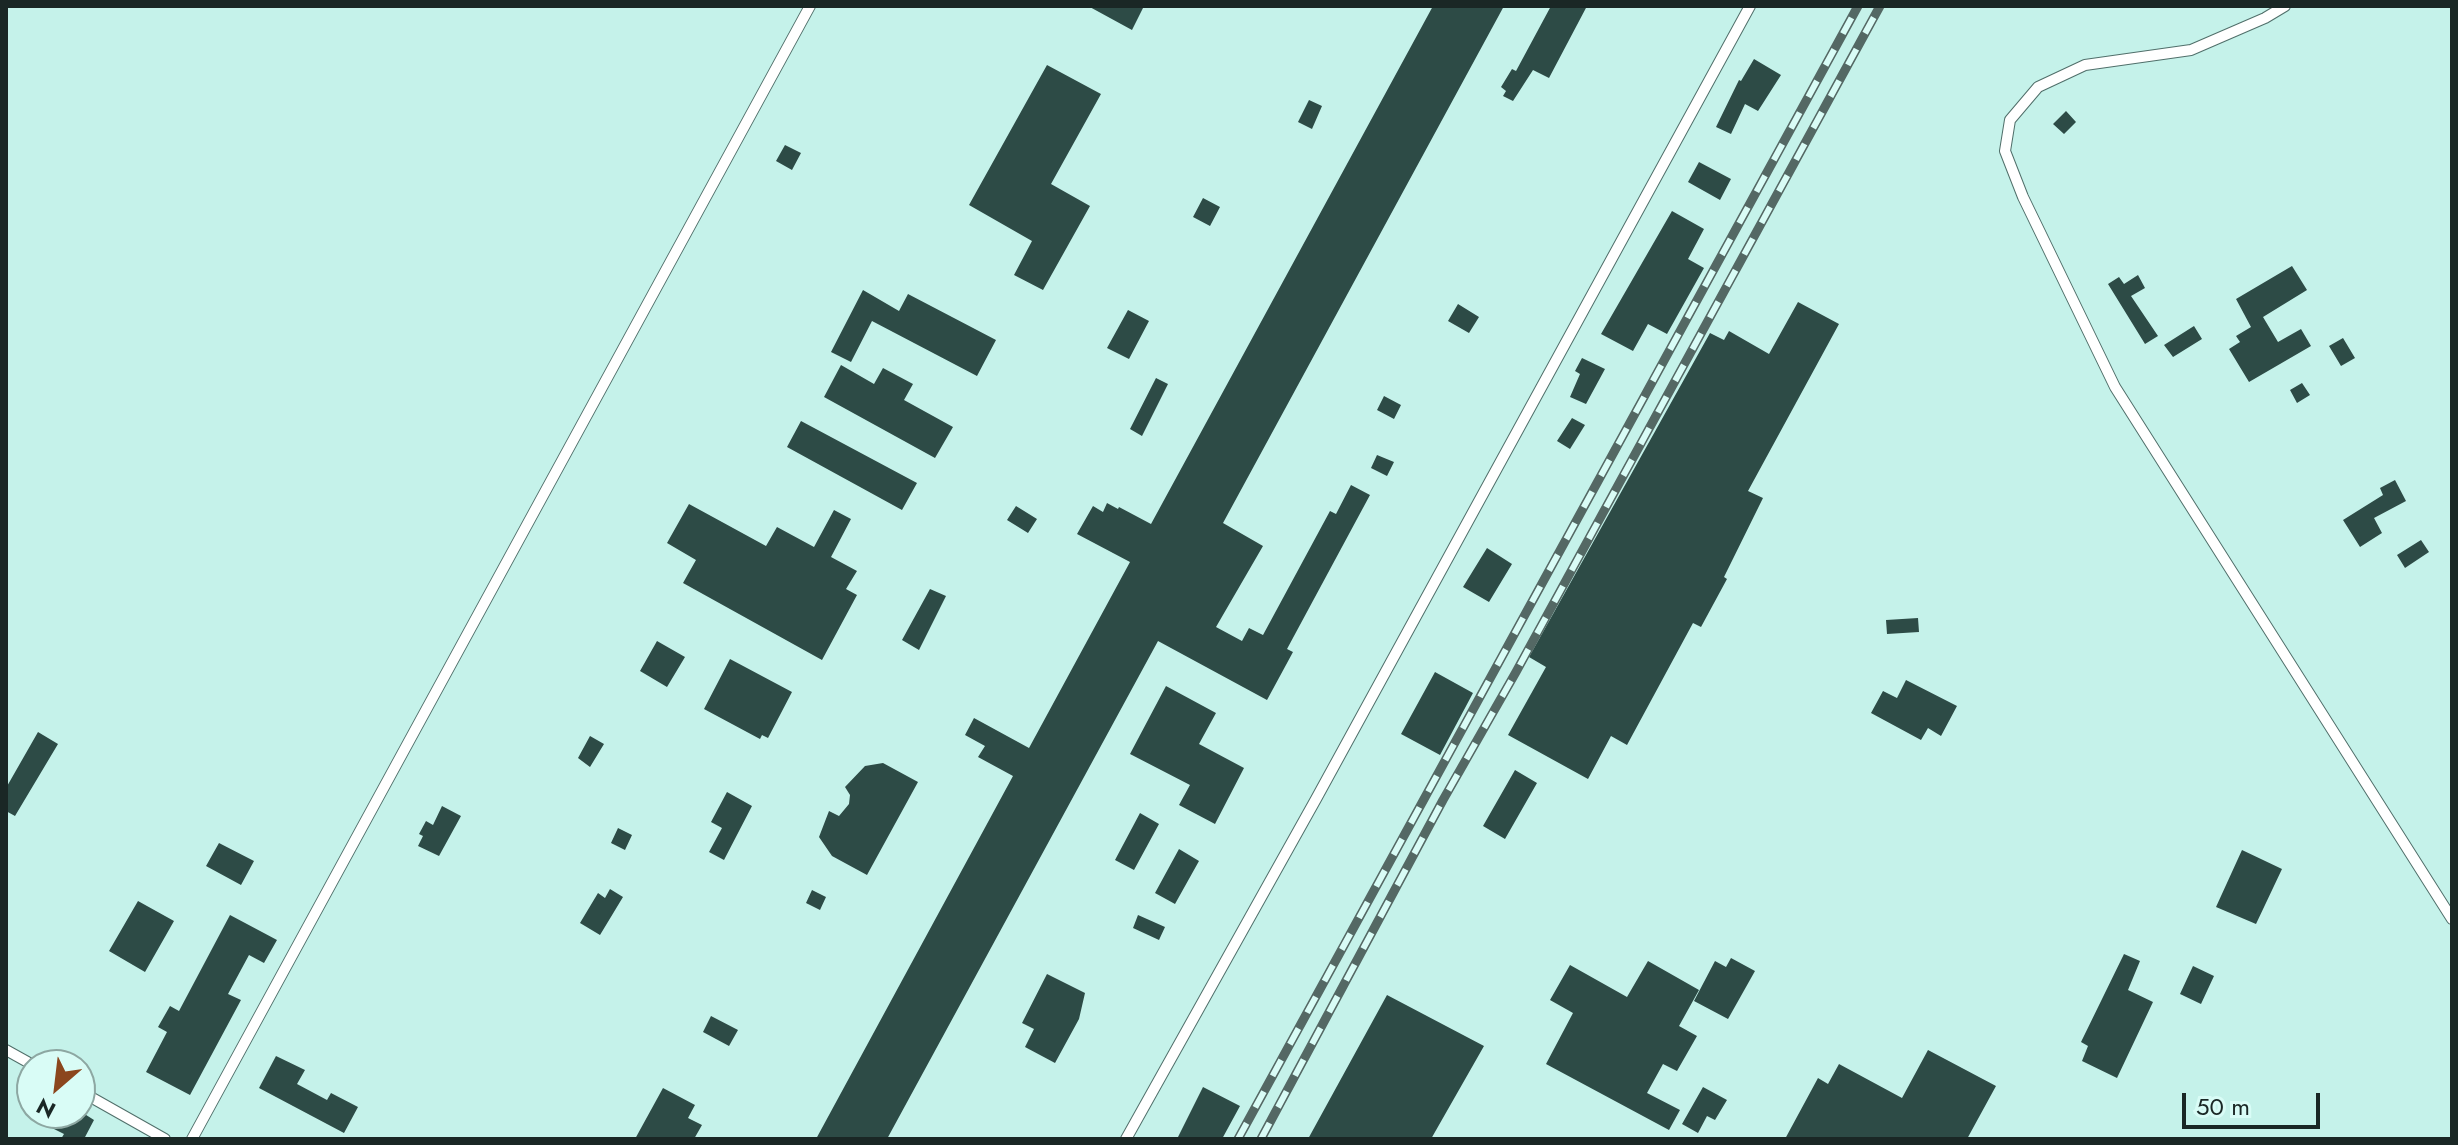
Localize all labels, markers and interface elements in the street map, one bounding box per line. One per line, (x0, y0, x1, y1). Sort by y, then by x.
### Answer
north arrow (16, 1049, 96, 1129)
scale bar (2186, 1077, 2324, 1127)
text: 50 m (2196, 1089, 2250, 1124)
text: N (30, 1090, 61, 1127)

